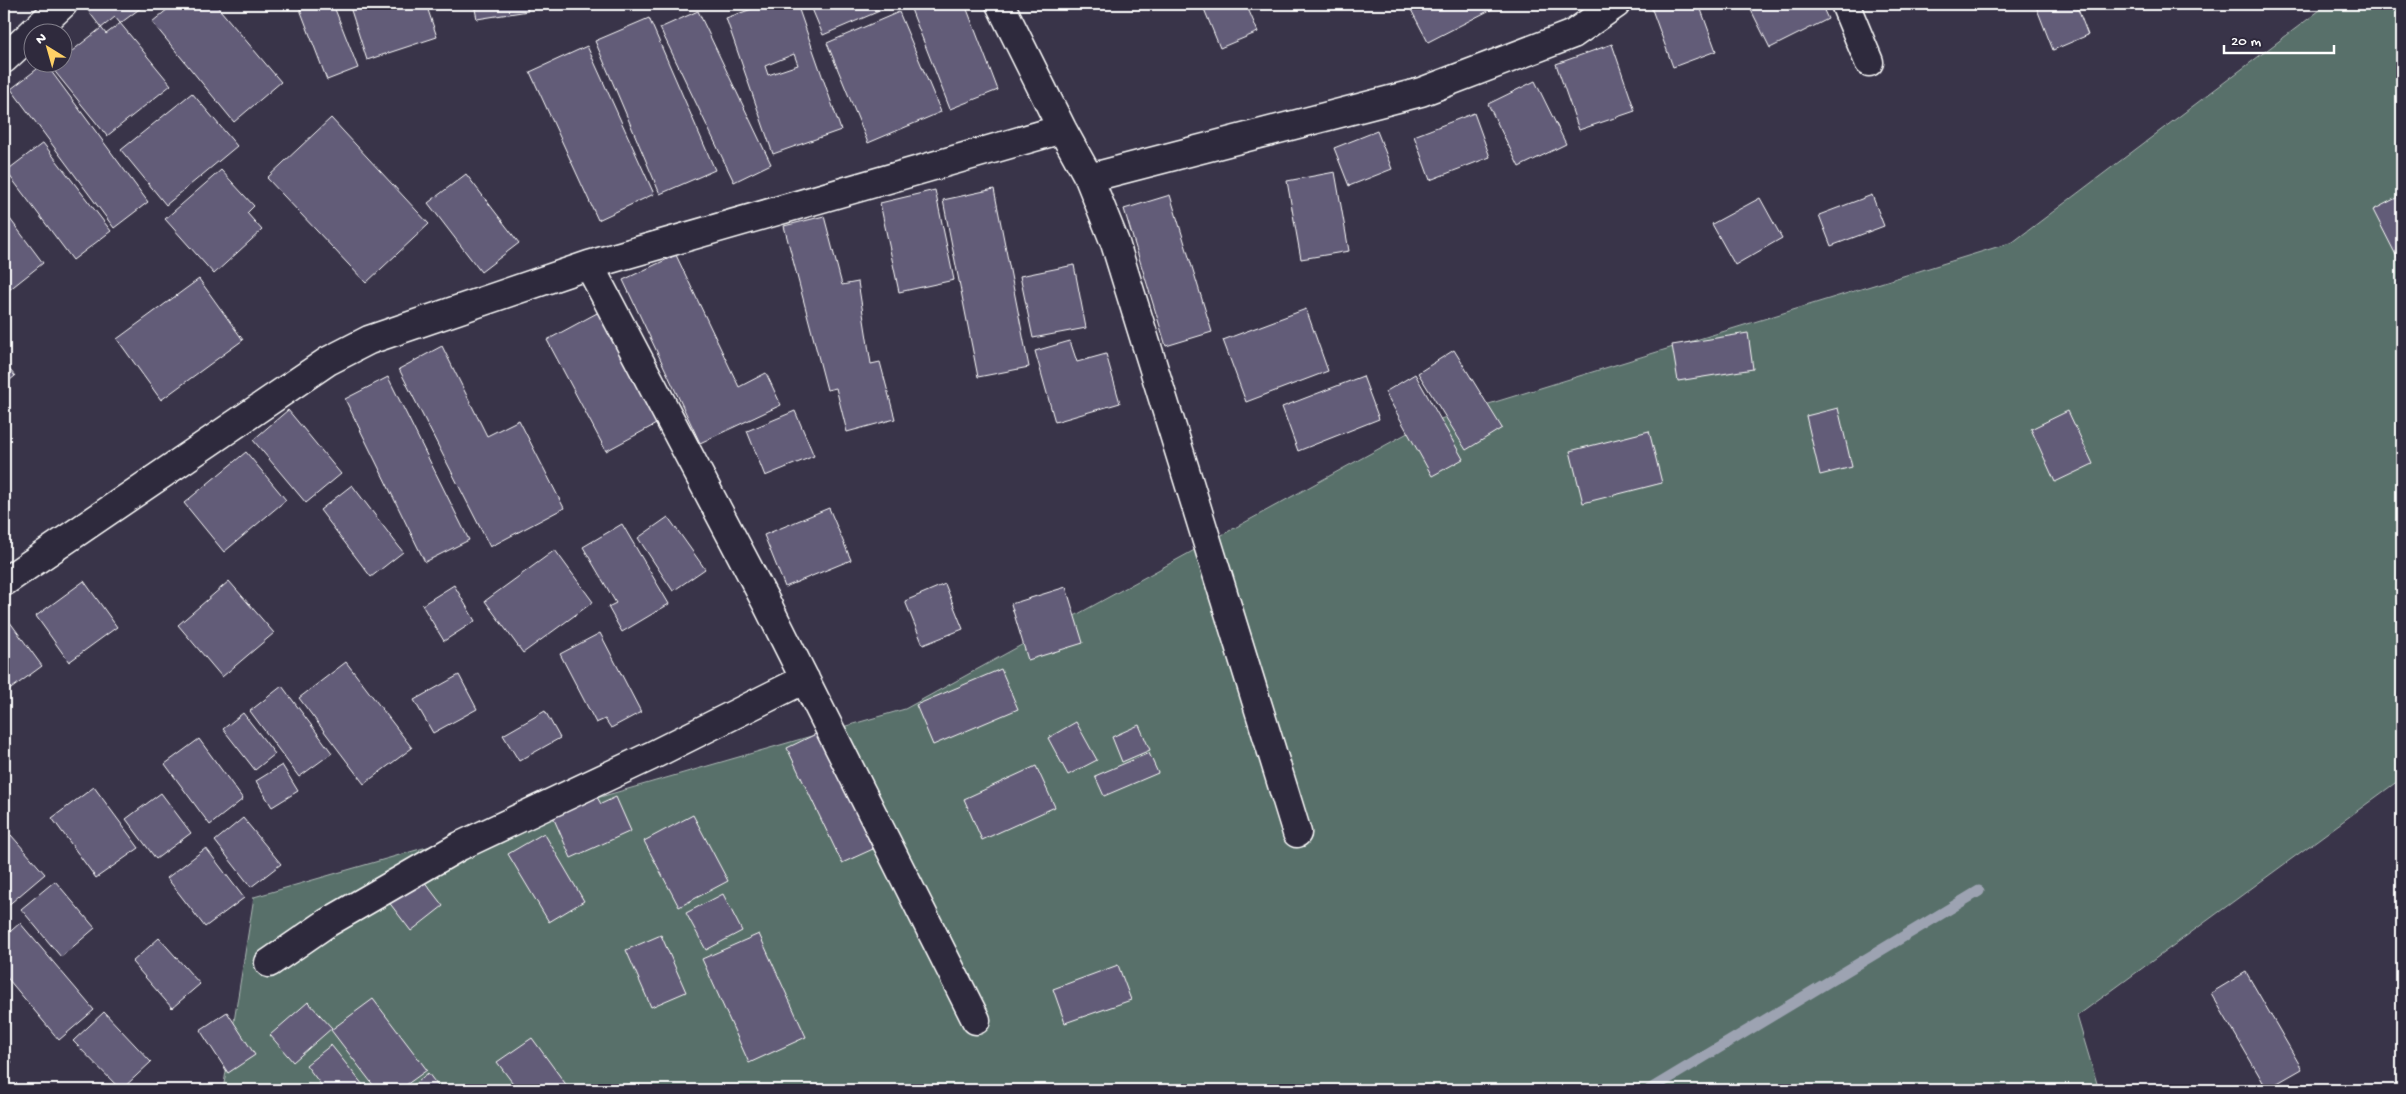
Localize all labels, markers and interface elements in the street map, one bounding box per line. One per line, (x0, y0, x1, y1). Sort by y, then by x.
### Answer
north arrow (22, 22, 72, 72)
scale bar (2224, 22, 2334, 54)
text: N (33, 30, 50, 49)
text: 20 m (2231, 33, 2261, 51)

